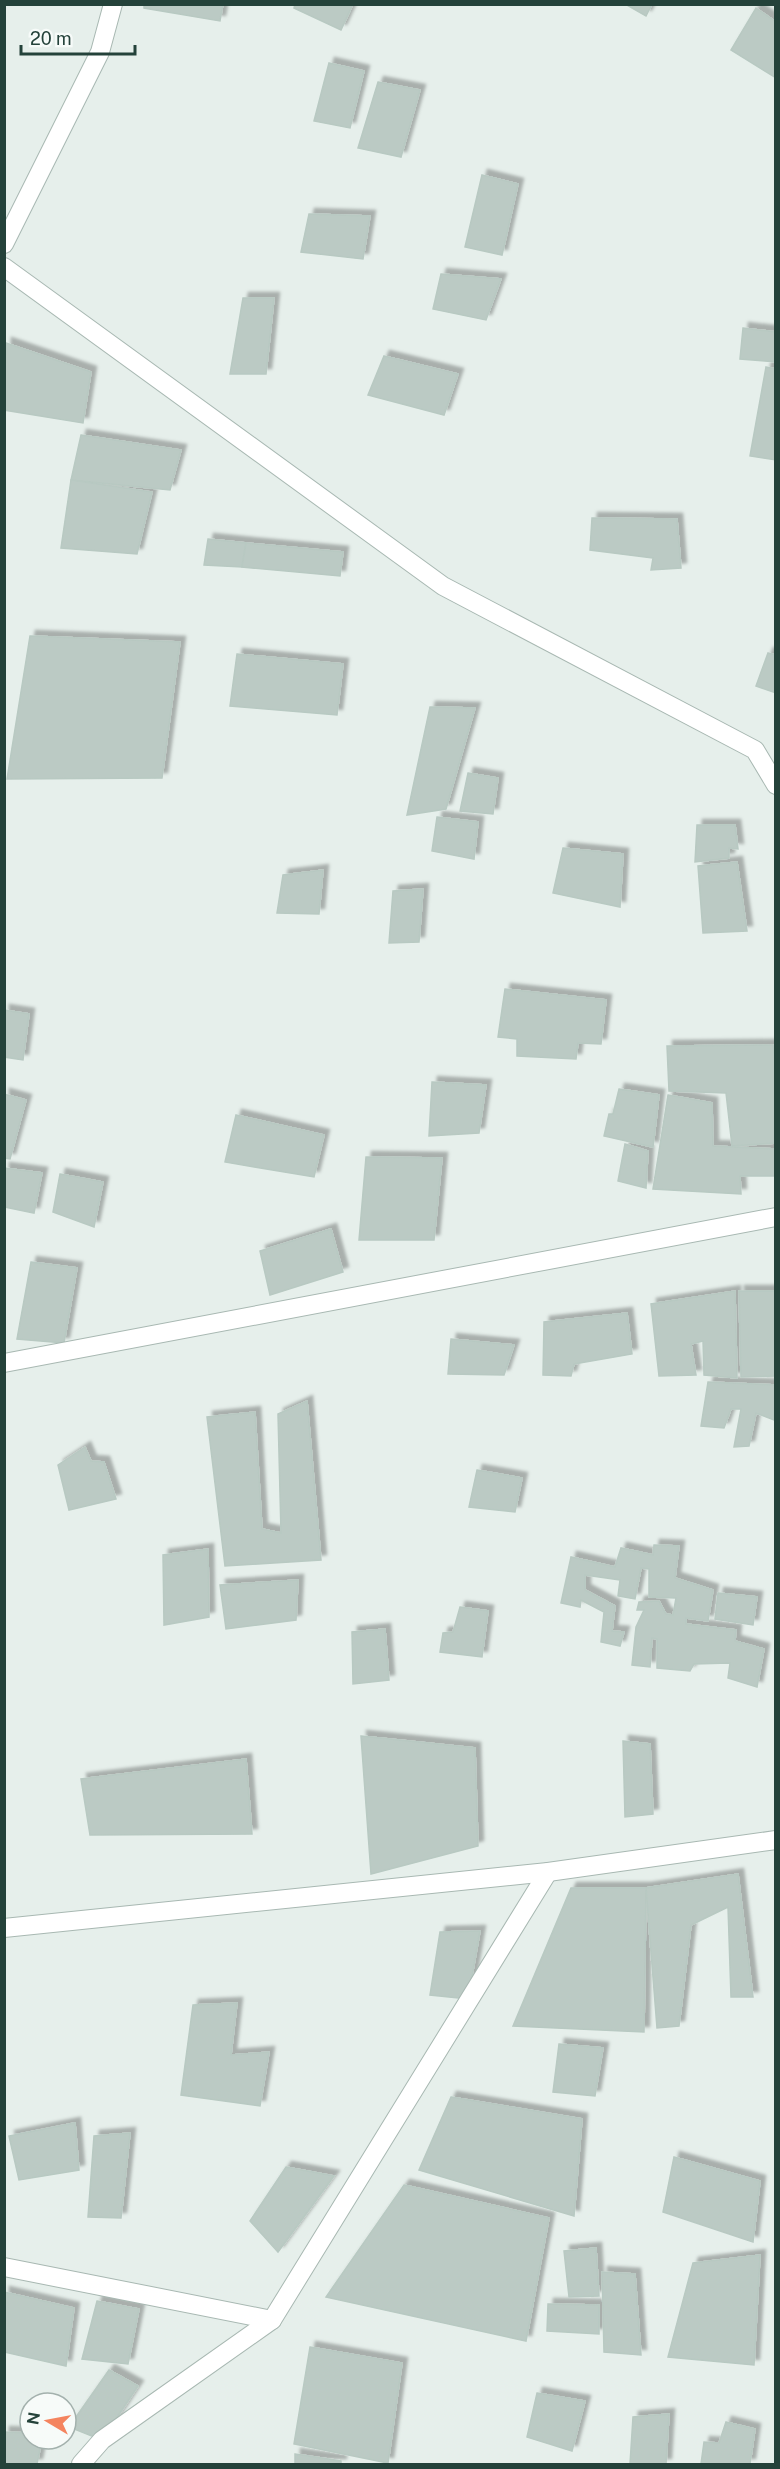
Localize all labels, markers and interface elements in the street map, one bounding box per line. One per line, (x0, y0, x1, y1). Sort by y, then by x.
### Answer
scale bar (21, 18, 135, 56)
text: 20 m (30, 28, 72, 49)
north arrow (18, 2391, 78, 2451)
text: N (23, 2411, 44, 2426)

